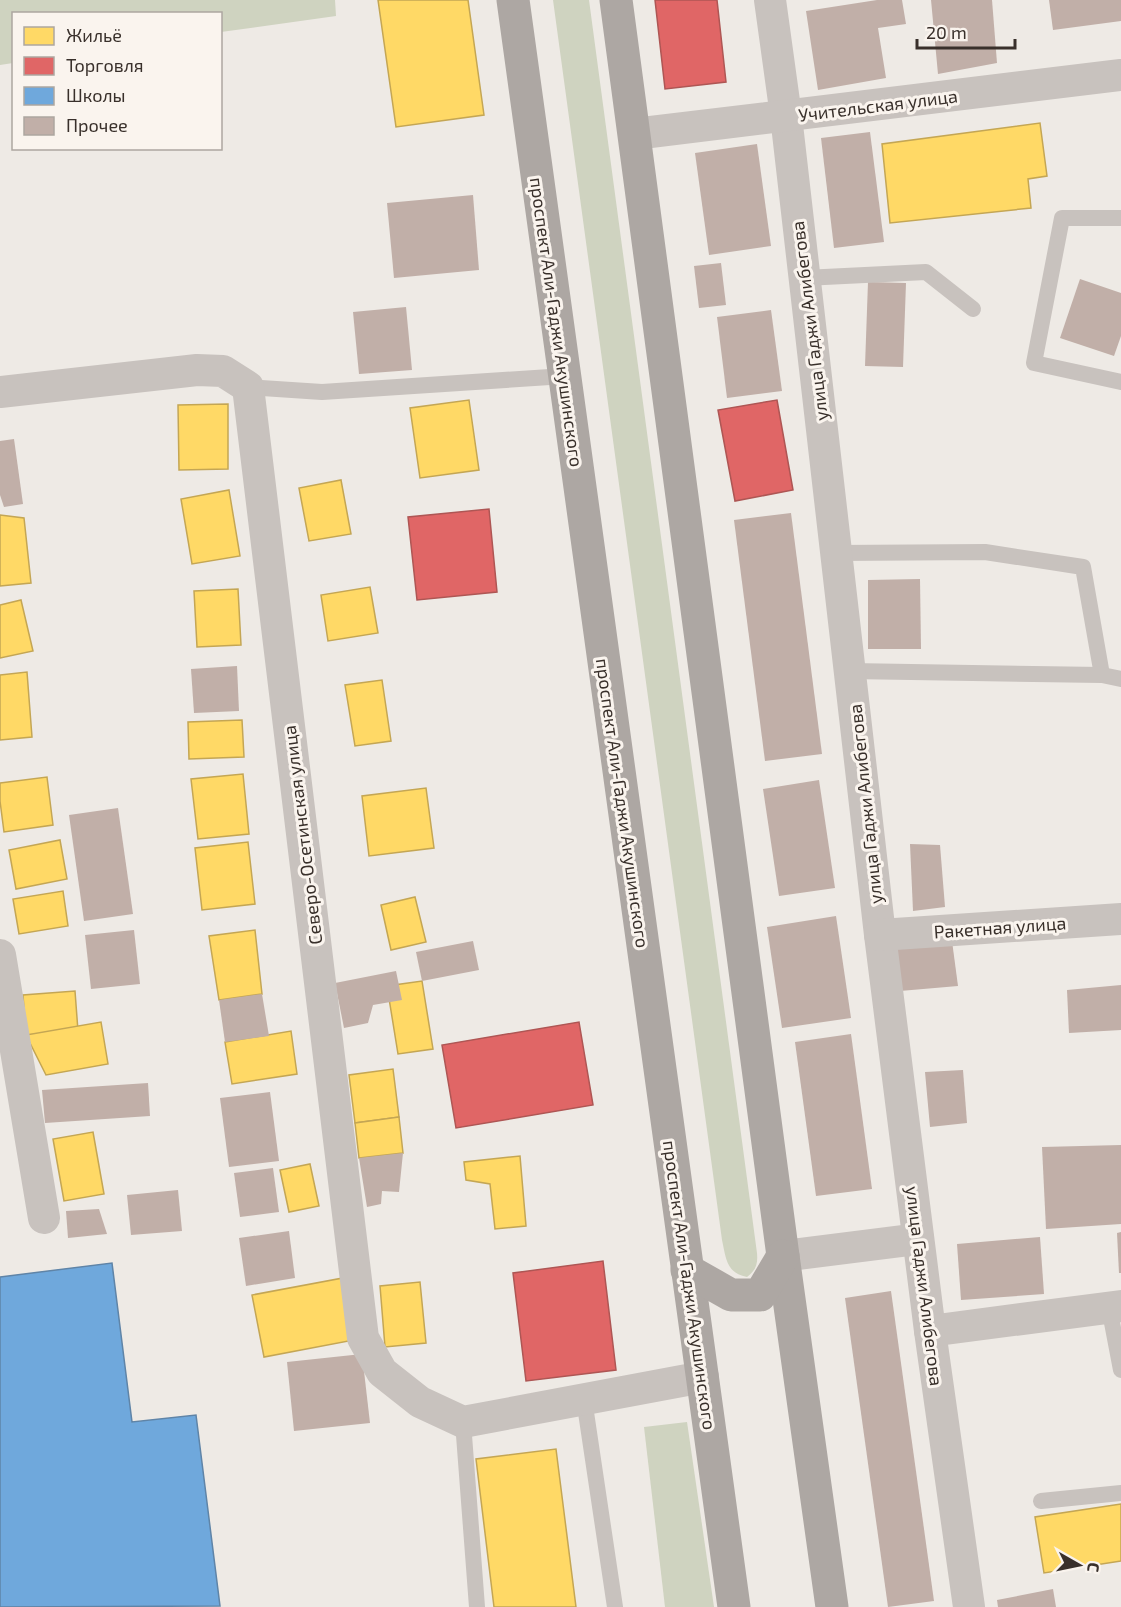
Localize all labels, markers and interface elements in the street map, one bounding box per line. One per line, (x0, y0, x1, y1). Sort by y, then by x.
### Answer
legend (12, 12, 222, 150)
scale bar (917, 12, 1014, 50)
text: 20 m (926, 21, 967, 43)
text: Жильё (66, 24, 122, 46)
text: Торговля (66, 54, 144, 76)
text: Школы (66, 84, 126, 106)
street label: Учительская улица (797, 84, 959, 126)
text: Прочее (66, 114, 128, 136)
street label: проспект Али-Гаджи Акушинского (526, 176, 588, 468)
street label: улица Гаджи Алибегова (786, 220, 832, 422)
street label: проспект Али-Гаджи Акушинского (592, 657, 654, 949)
street label: улица Гаджи Алибегова (844, 703, 886, 905)
street label: Северо-Осетинская улица (278, 724, 326, 946)
street label: Ракетная улица (933, 911, 1067, 943)
street label: проспект Али-Гаджи Акушинского (659, 1139, 721, 1431)
street label: улица Гаджи Алибегова (902, 1185, 948, 1387)
north arrow (1049, 1535, 1109, 1595)
text: С (1084, 1561, 1104, 1574)

